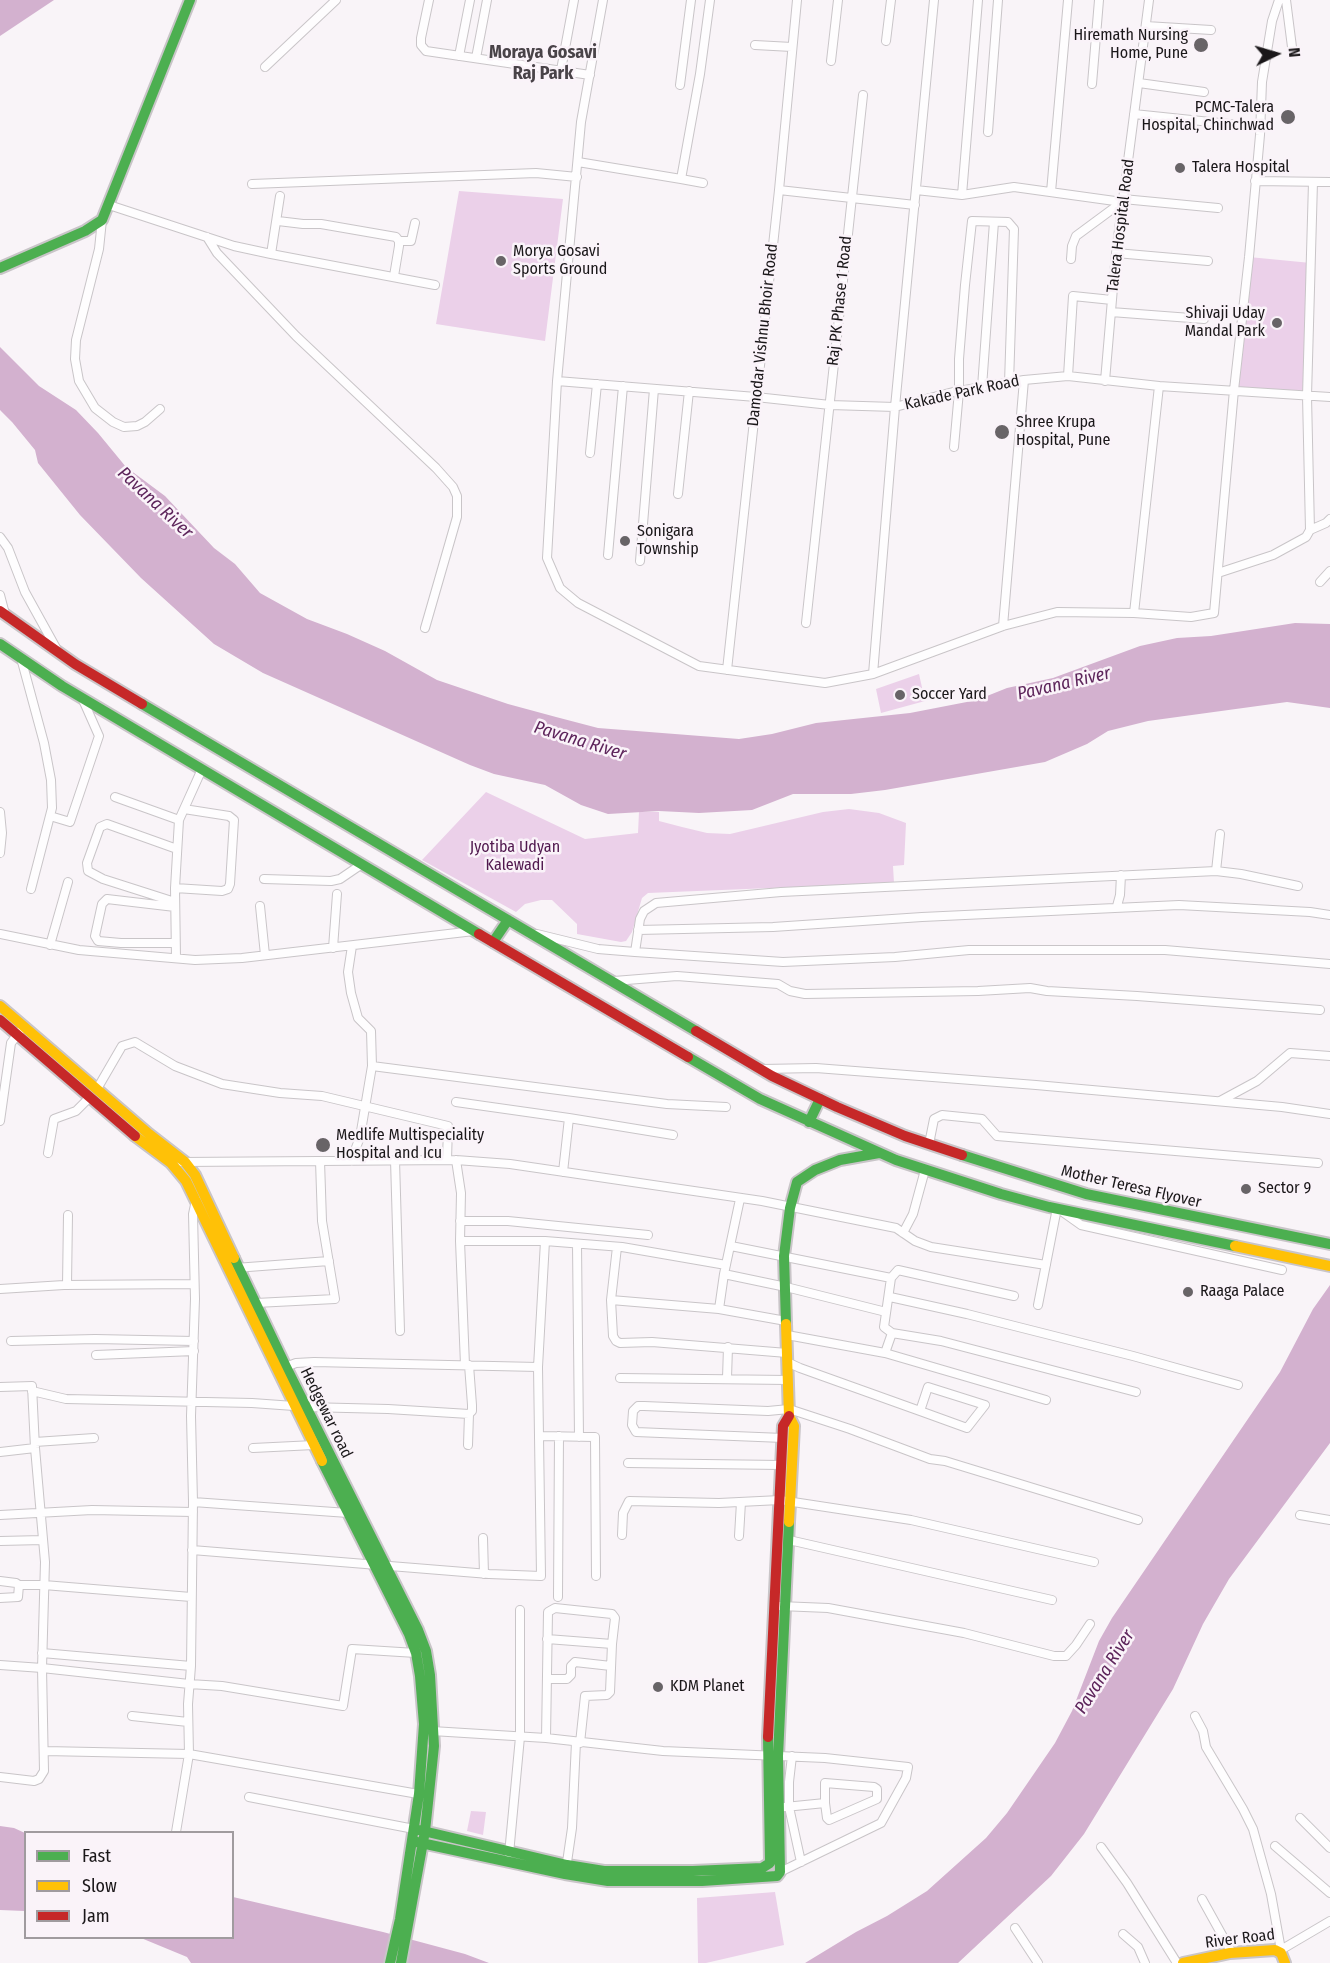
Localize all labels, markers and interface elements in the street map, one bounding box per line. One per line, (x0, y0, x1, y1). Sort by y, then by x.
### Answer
north arrow (1246, 24, 1306, 84)
place label: Hiremath Nursing Home, Pune (1073, 26, 1188, 64)
marker: Hiremath Nursing Home, Pune (1192, 36, 1210, 54)
district label: Moraya Gosavi Raj Park (489, 42, 597, 84)
text: N (1285, 47, 1304, 58)
place label: PCMC-Talera Hospital, Chinchwad (1141, 98, 1274, 136)
marker: PCMC-Talera Hospital, Chinchwad (1279, 108, 1297, 126)
street label: Talera Hospital Road (1103, 158, 1139, 294)
place label: Talera Hospital (1192, 158, 1290, 178)
marker: Talera Hospital (1173, 161, 1187, 175)
street label: Raj PK Phase 1 Road (824, 235, 856, 367)
place label: Morya Gosavi Sports Ground (513, 242, 607, 280)
street label: Damodar Vishnu Bhoir Road (744, 243, 782, 427)
marker: Morya Gosavi Sports Ground (494, 254, 508, 268)
place label: Shivaji Uday Mandal Park (1185, 304, 1265, 342)
marker: Shivaji Uday Mandal Park (1270, 316, 1284, 330)
street label: Kakade Park Road (903, 371, 1021, 415)
place label: Shree Krupa Hospital, Pune (1016, 413, 1110, 451)
marker: Shree Krupa Hospital, Pune (993, 423, 1011, 441)
water label: Pavana River (113, 463, 197, 543)
place label: Sonigara Township (637, 522, 699, 560)
marker: Sonigara Township (618, 534, 632, 548)
water label: Pavana River (1015, 663, 1113, 705)
place label: Soccer Yard (912, 685, 987, 705)
marker: Soccer Yard (893, 688, 907, 702)
water label: Pavana River (531, 717, 629, 765)
park label: Jyotiba Udyan Kalewadi (470, 838, 560, 876)
place label: Medlife Multispeciality Hospital and Icu (336, 1126, 484, 1164)
marker: Medlife Multispeciality Hospital and Icu (314, 1136, 332, 1154)
street label: Mother Teresa Flyover (1059, 1162, 1203, 1212)
place label: Sector 9 (1258, 1179, 1311, 1199)
marker: Sector 9 (1239, 1182, 1253, 1196)
place label: Raaga Palace (1200, 1282, 1284, 1302)
marker: Raaga Palace (1181, 1285, 1195, 1299)
street label: Hedgewar road (296, 1364, 356, 1462)
water label: Pavana River (1071, 1626, 1139, 1718)
place label: KDM Planet (670, 1677, 745, 1697)
marker: KDM Planet (651, 1680, 665, 1694)
legend (24, 1831, 234, 1939)
text: Fast (82, 1845, 111, 1867)
text: Slow (82, 1875, 117, 1897)
text: Jam (82, 1905, 110, 1927)
street label: River Road (1204, 1925, 1276, 1953)

